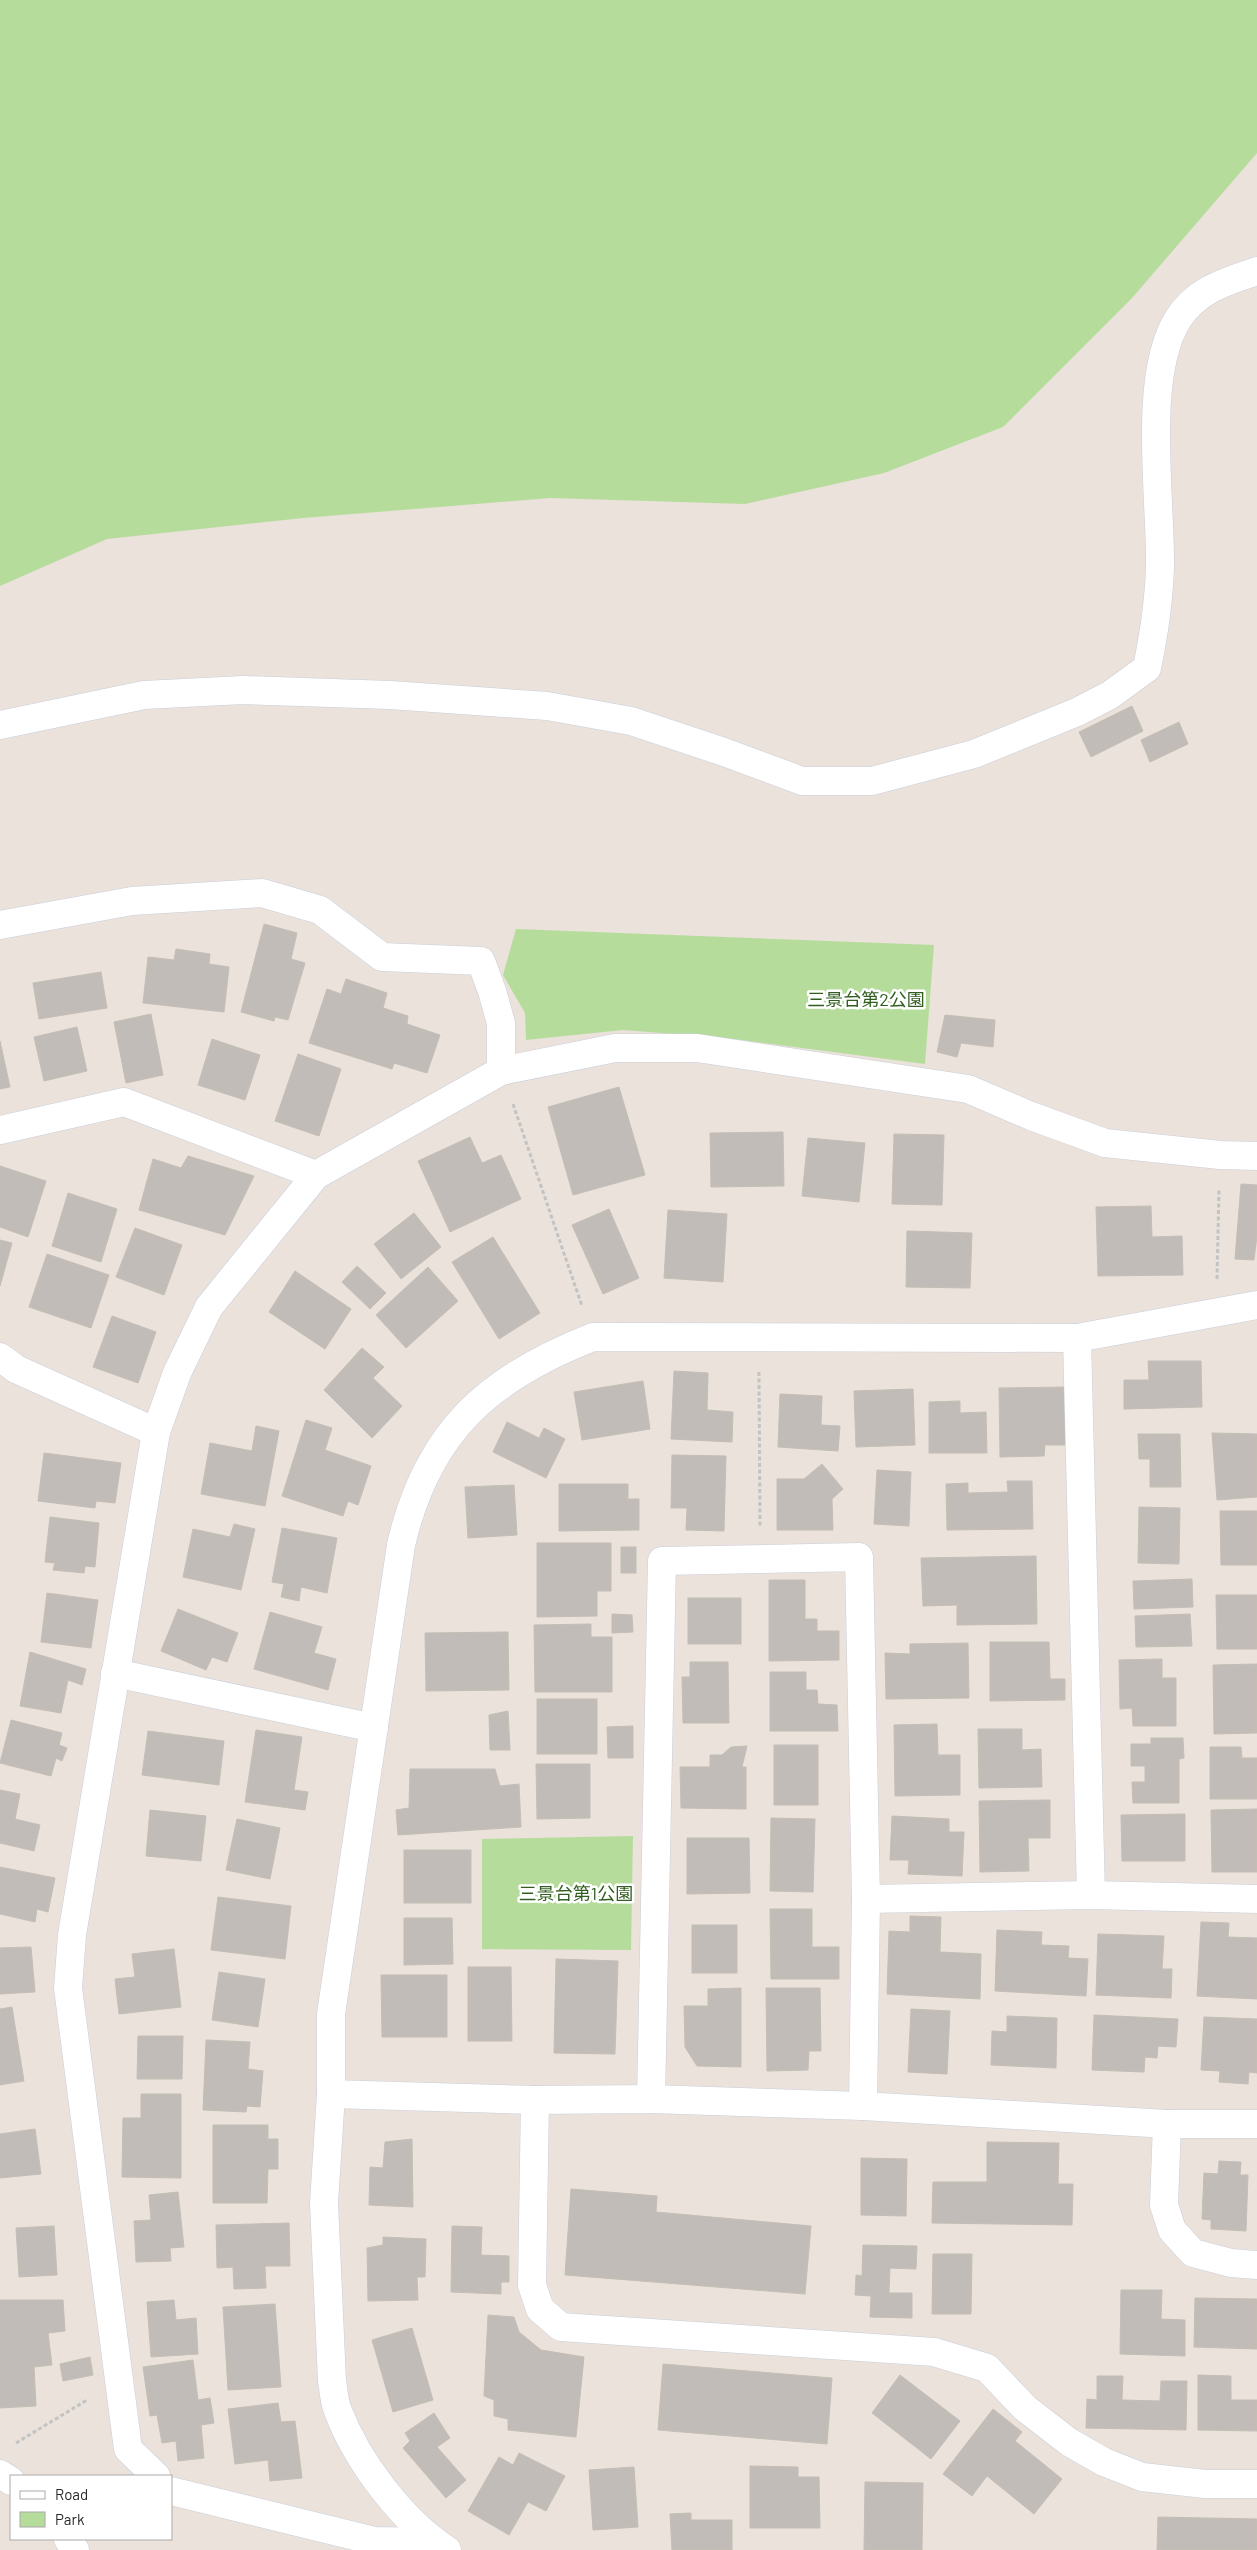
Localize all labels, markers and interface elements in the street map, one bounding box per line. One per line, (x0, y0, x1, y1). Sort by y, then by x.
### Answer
park label: 三景台第2公園 (807, 988, 925, 1010)
park label: 三景台第1公園 (519, 1882, 633, 1904)
legend (10, 2475, 172, 2540)
text: Road (55, 2485, 88, 2503)
text: Park (55, 2510, 85, 2528)

